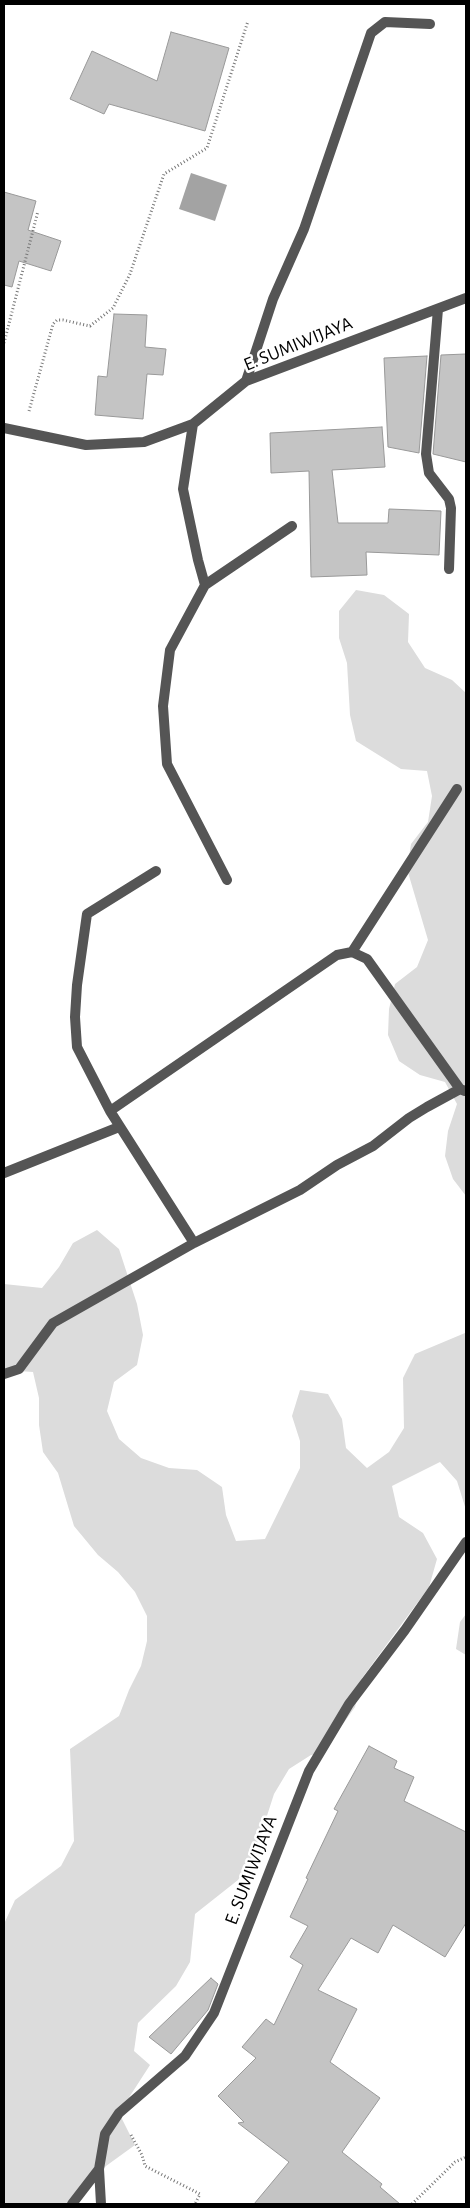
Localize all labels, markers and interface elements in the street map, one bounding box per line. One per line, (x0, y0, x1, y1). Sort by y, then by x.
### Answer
street label: E. SUMIWIJAYA (240, 312, 356, 376)
street label: E. SUMIWIJAYA (220, 1812, 282, 1928)

